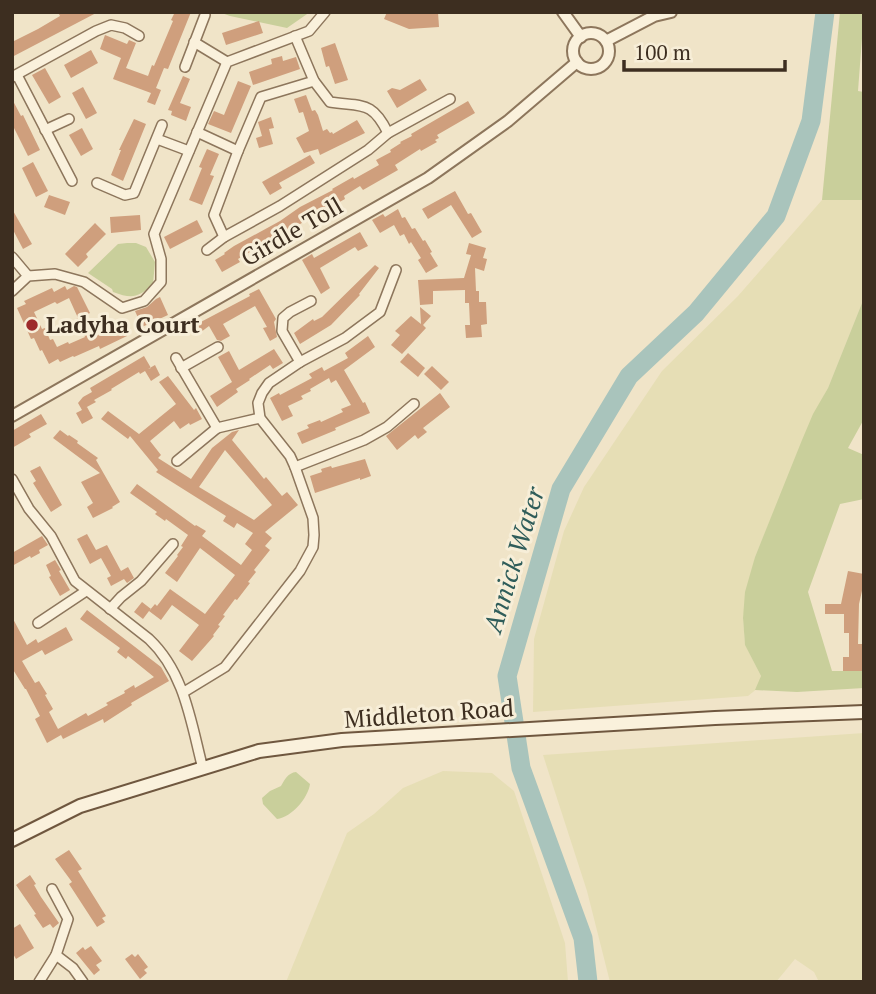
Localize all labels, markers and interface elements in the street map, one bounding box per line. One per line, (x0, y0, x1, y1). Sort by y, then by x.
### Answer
scale bar (624, 28, 785, 72)
text: 100 m (634, 38, 691, 66)
street label: Girdle Toll (235, 189, 348, 273)
place label: Ladyha Court (46, 308, 200, 340)
marker: Ladyha Court (24, 317, 40, 333)
water label: Annick Water (474, 482, 552, 639)
street label: Middleton Road (343, 691, 515, 735)

